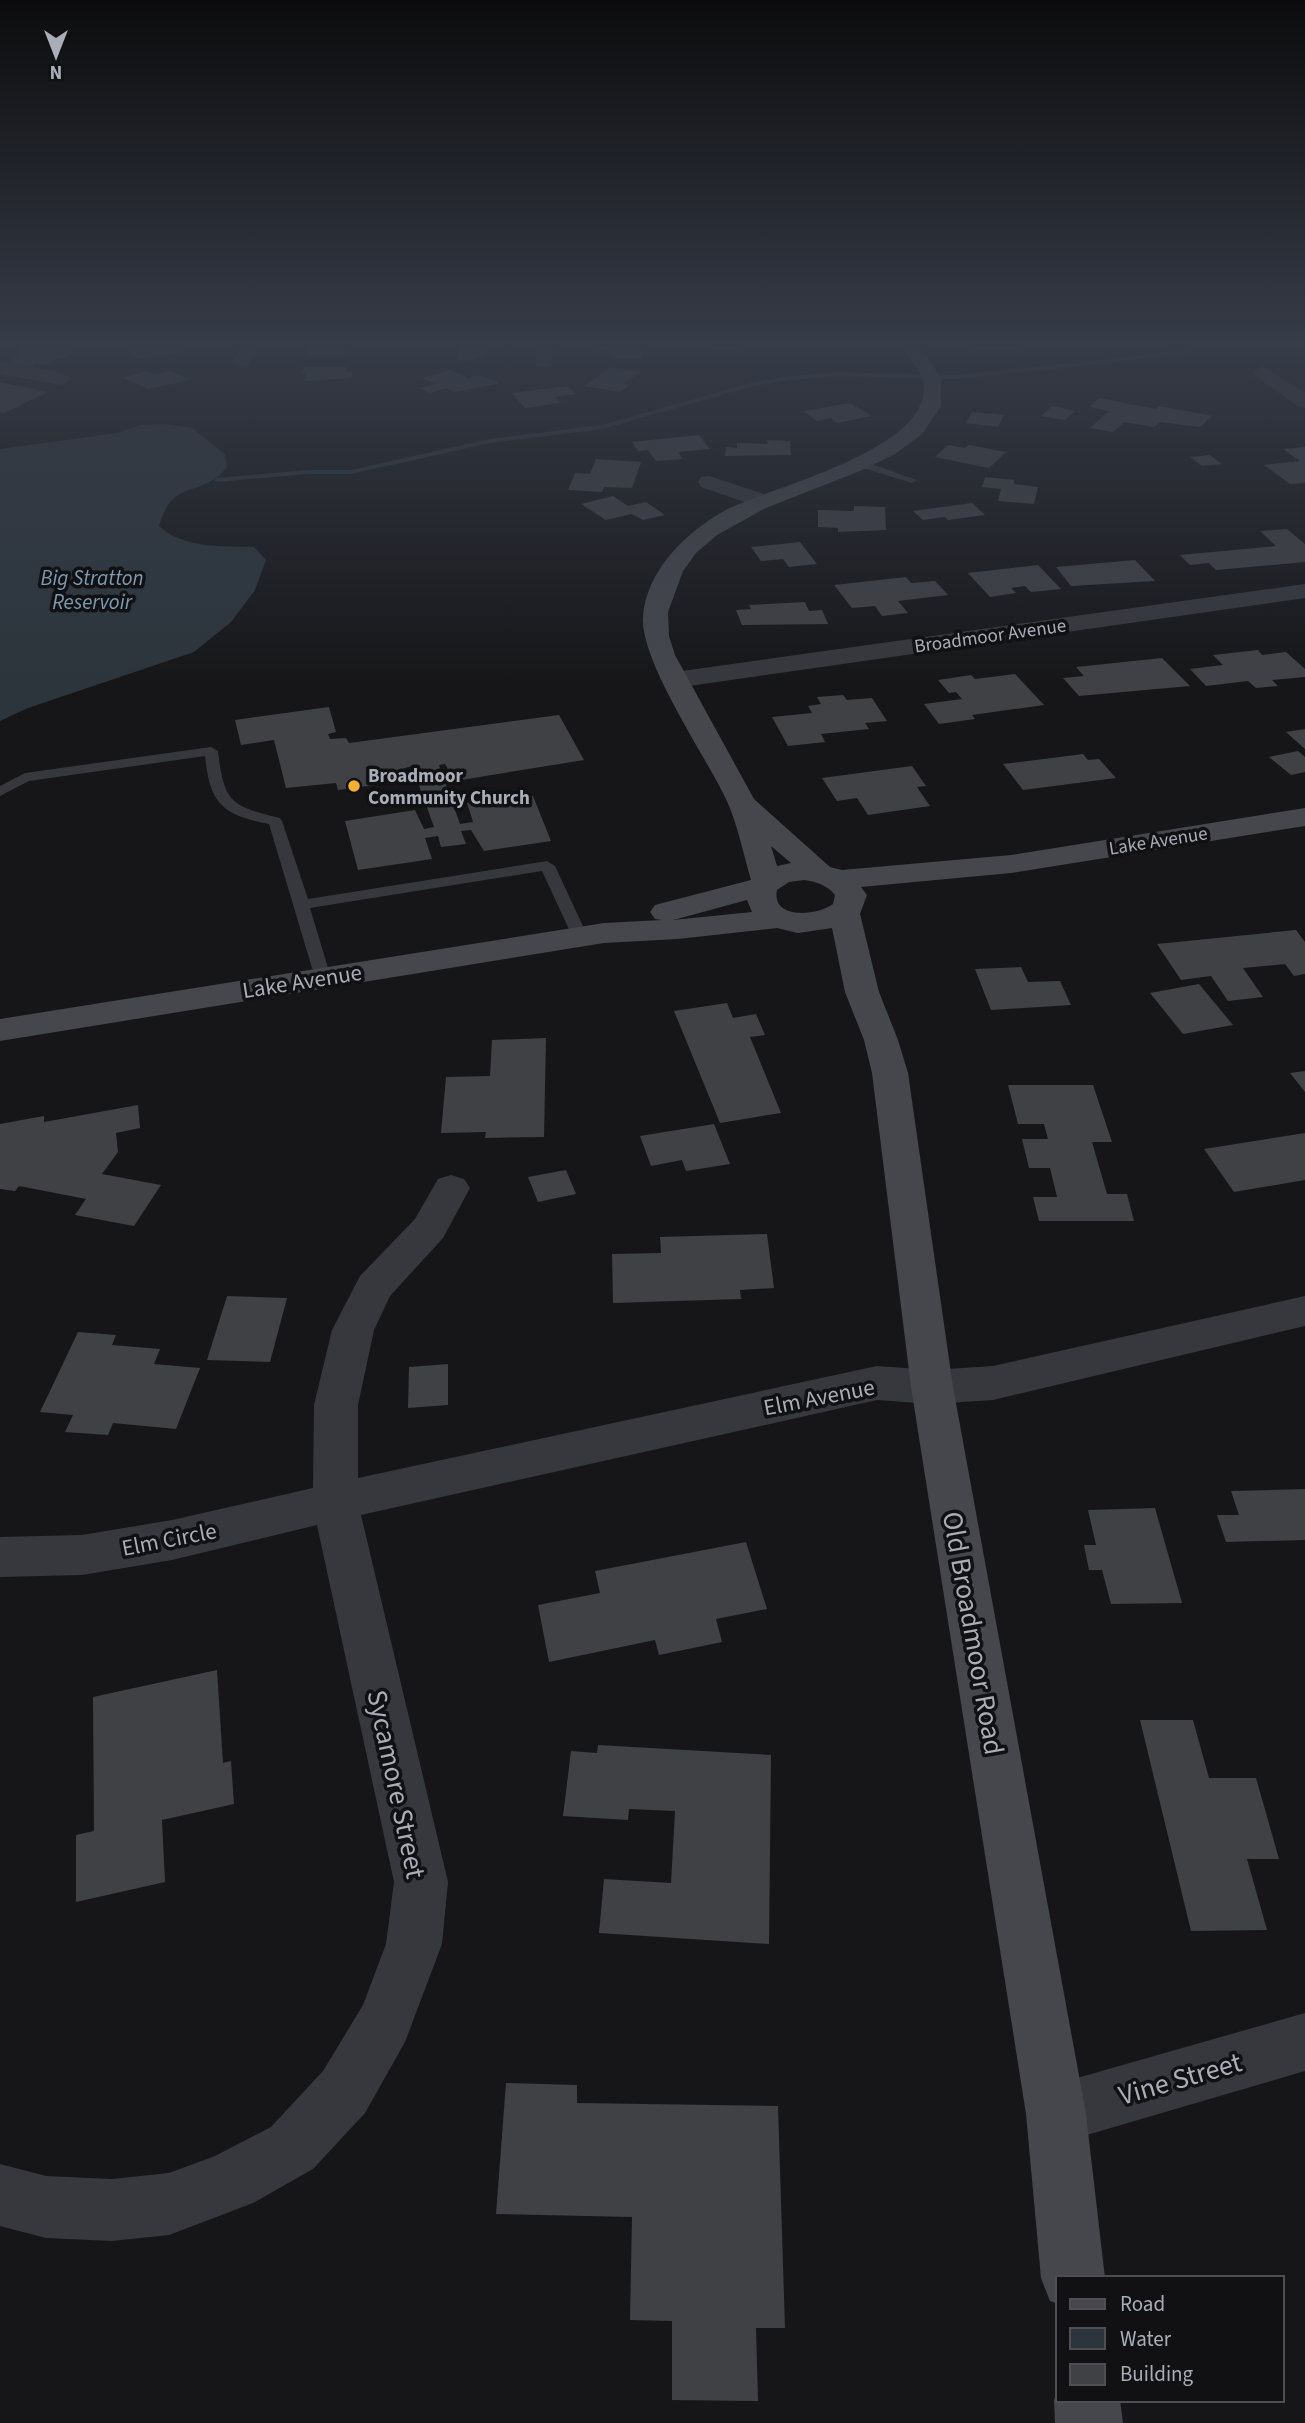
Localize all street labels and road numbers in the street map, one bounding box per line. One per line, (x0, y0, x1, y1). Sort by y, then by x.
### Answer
street label: Broadmoor Avenue (913, 612, 1068, 661)
street label: Lake Avenue (1107, 820, 1210, 863)
street label: Lake Avenue (240, 956, 364, 1007)
street label: Elm Avenue (761, 1371, 877, 1424)
street label: Old Broadmoor Road (932, 1508, 1014, 1758)
street label: Elm Circle (119, 1514, 219, 1565)
street label: Sycamore Street (356, 1686, 436, 1883)
street label: Vine Street (1114, 2042, 1247, 2116)

